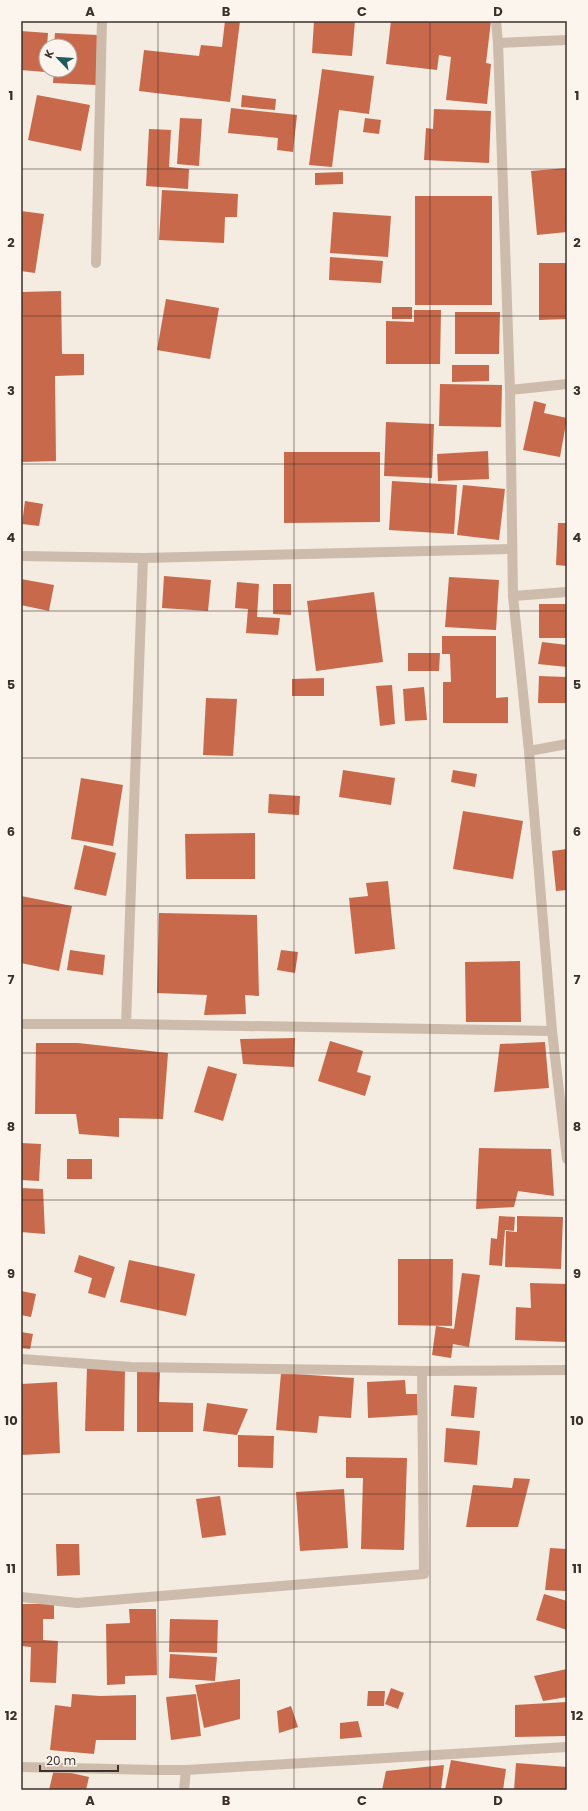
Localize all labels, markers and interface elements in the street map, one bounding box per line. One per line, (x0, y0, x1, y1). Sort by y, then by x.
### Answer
text: A (85, 2, 95, 21)
text: B (222, 2, 231, 21)
text: C (357, 2, 367, 21)
text: D (493, 2, 503, 21)
north arrow (38, 38, 78, 78)
text: K (40, 47, 58, 61)
text: 1 (9, 86, 13, 105)
text: 1 (575, 86, 579, 105)
text: 2 (7, 233, 15, 252)
text: 2 (573, 233, 581, 252)
text: 3 (7, 381, 15, 400)
text: 3 (573, 381, 581, 400)
text: 4 (7, 528, 16, 547)
text: 4 (573, 528, 582, 547)
text: 5 (7, 675, 15, 694)
text: 5 (573, 675, 581, 694)
text: 6 (7, 822, 15, 841)
text: 6 (573, 822, 581, 841)
text: 7 (8, 970, 15, 989)
text: 7 (574, 970, 581, 989)
text: 8 (7, 1117, 15, 1136)
text: 8 (573, 1117, 581, 1136)
text: 9 (7, 1264, 15, 1283)
text: 9 (573, 1264, 581, 1283)
text: 10 (4, 1411, 18, 1430)
text: 10 (570, 1411, 584, 1430)
text: 11 (6, 1559, 16, 1578)
text: 11 (572, 1559, 582, 1578)
text: 12 (5, 1706, 18, 1725)
text: 12 (571, 1706, 584, 1725)
scale bar (40, 1747, 118, 1773)
text: 20 m (46, 1752, 76, 1769)
text: A (85, 1791, 95, 1810)
text: B (222, 1791, 231, 1810)
text: C (357, 1791, 367, 1810)
text: D (493, 1791, 503, 1810)

